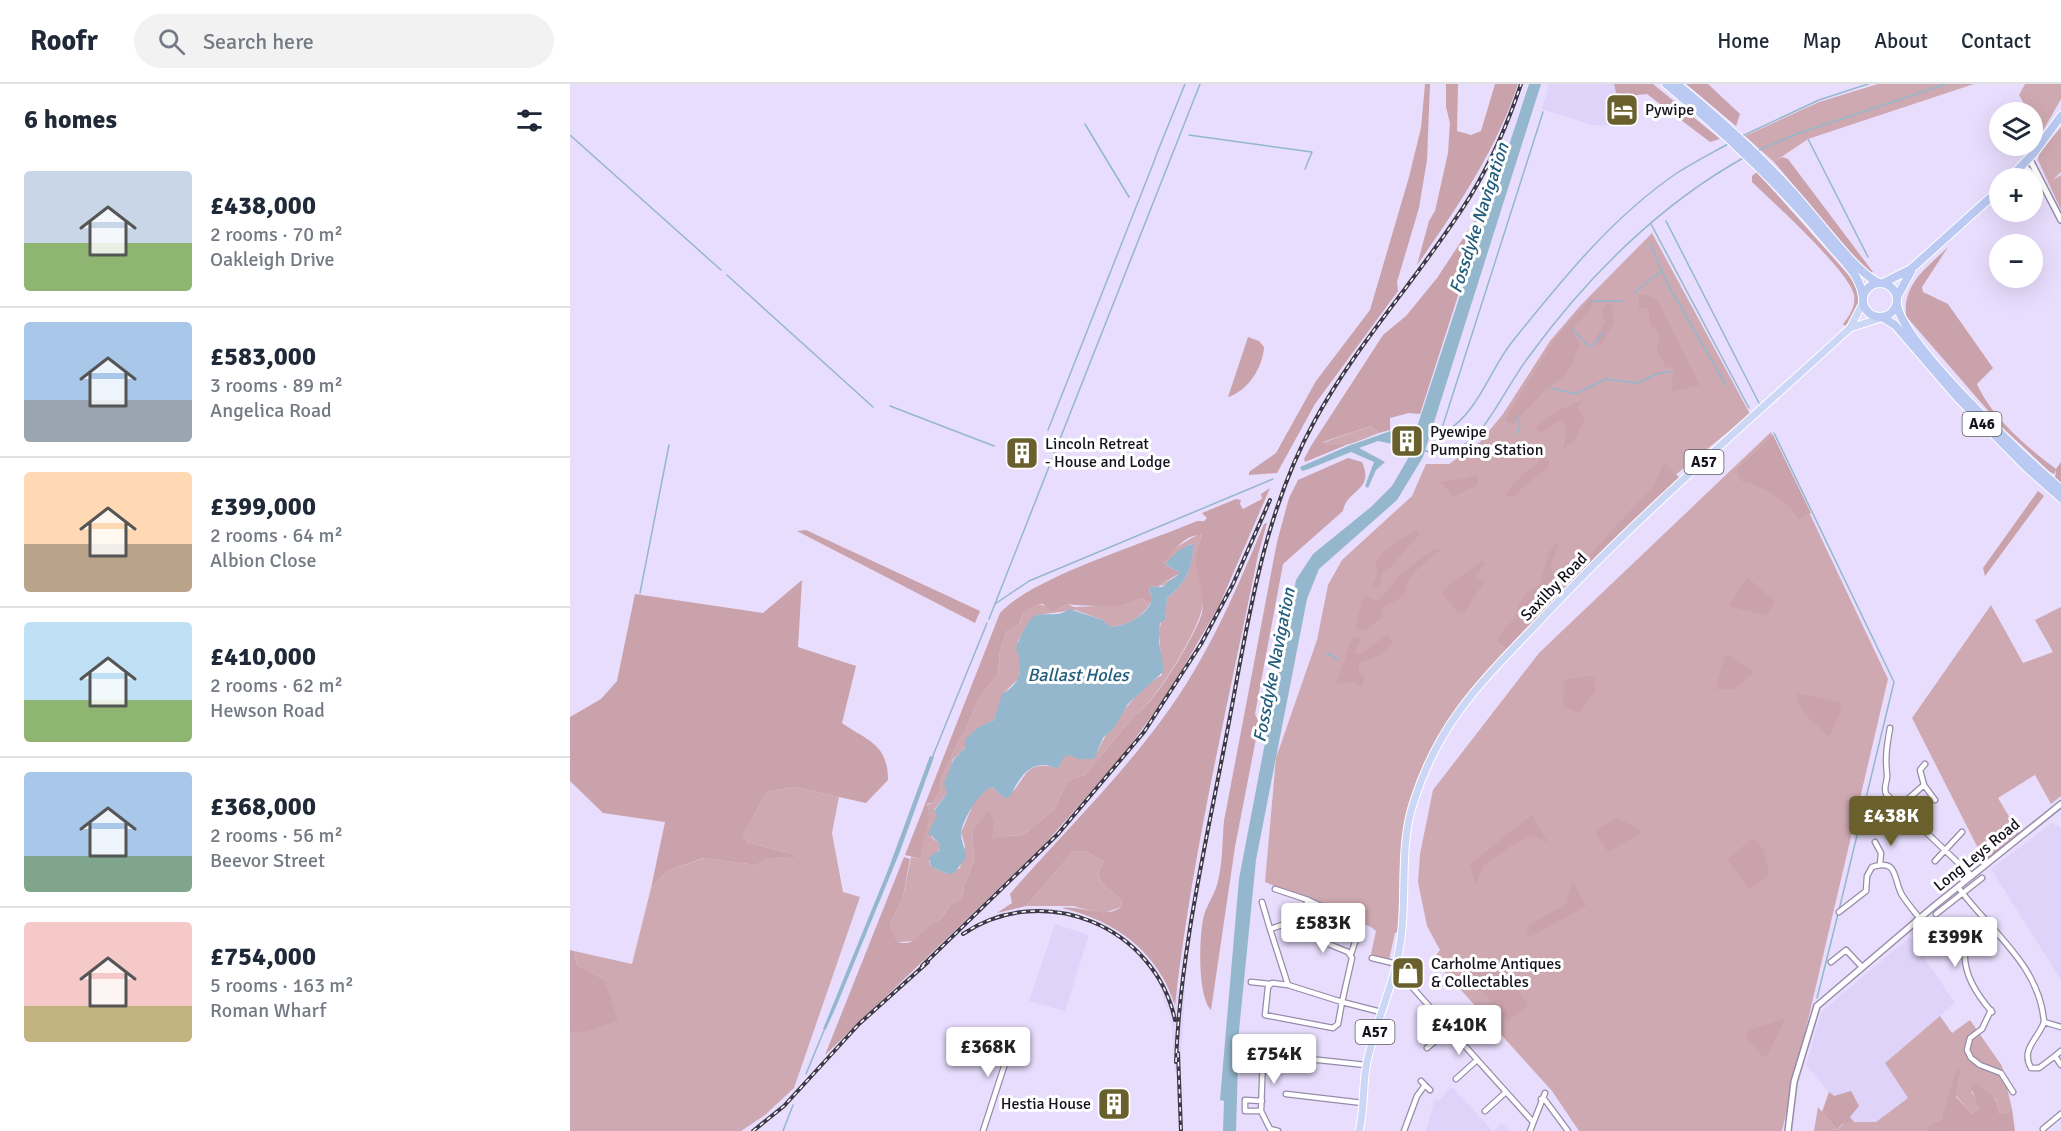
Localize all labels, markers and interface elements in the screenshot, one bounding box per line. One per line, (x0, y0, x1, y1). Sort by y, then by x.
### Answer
search box (134, 14, 554, 68)
text: Roofr (30, 24, 98, 58)
icon: search (155, 25, 188, 58)
text: Search here (203, 28, 314, 55)
text: Home (1717, 28, 1770, 54)
text: Map (1803, 28, 1841, 54)
text: About (1874, 28, 1928, 54)
text: Contact (1961, 28, 2031, 54)
hotel icon: Pywipe (1604, 92, 1640, 128)
place label: Pywipe (1645, 100, 1694, 120)
map controls (1989, 102, 2043, 288)
button: layers (1989, 102, 2043, 156)
text: 6 homes (24, 104, 117, 136)
icon: filters (513, 104, 546, 137)
water label: Fossdyke Navigation (1444, 139, 1514, 296)
button: + (1989, 168, 2043, 222)
text: £438,000 (210, 190, 316, 222)
icon: home (72, 195, 144, 267)
text: 2 rooms · 70 m² (210, 222, 343, 247)
button: − (1989, 234, 2043, 288)
text: Oakleigh Drive (210, 247, 334, 272)
text: £583,000 (210, 341, 316, 373)
icon: home (72, 346, 144, 418)
text: 3 rooms · 89 m² (210, 373, 343, 398)
text: Angelica Road (210, 398, 332, 423)
road number: A46 (1962, 412, 2002, 436)
place label: Pyewipe Pumping Station (1430, 422, 1543, 460)
building icon: Pyewipe Pumping Station (1389, 423, 1425, 459)
place label: Lincoln Retreat - House and Lodge (1045, 434, 1171, 472)
building icon: Lincoln Retreat - House and Lodge (1004, 435, 1040, 471)
road number: A57 (1684, 450, 1724, 474)
text: £399,000 (210, 491, 316, 523)
icon: home (72, 496, 144, 568)
text: 2 rooms · 64 m² (210, 523, 343, 548)
text: Albion Close (210, 548, 316, 573)
street label: Saxilby Road (1517, 549, 1591, 625)
water label: Fossdyke Navigation (1248, 585, 1300, 744)
text: £410,000 (210, 641, 316, 673)
icon: home (72, 646, 144, 718)
water label: Ballast Holes (1027, 664, 1131, 686)
text: 2 rooms · 62 m² (210, 673, 343, 698)
text: Hewson Road (210, 698, 325, 723)
text: £368,000 (210, 791, 316, 823)
icon: home (72, 796, 144, 868)
pin: £438K (1849, 796, 1933, 847)
text: £438K (1863, 803, 1919, 828)
street label: Long Leys Road (1930, 814, 2024, 896)
text: 2 rooms · 56 m² (210, 823, 343, 848)
text: Beevor Street (210, 848, 325, 873)
pin: £583K (1281, 903, 1365, 954)
text: £583K (1295, 910, 1351, 935)
pin: £399K (1913, 917, 1997, 968)
text: £399K (1927, 924, 1983, 949)
text: £754,000 (210, 941, 316, 973)
icon: home (72, 946, 144, 1018)
place label: Carholme Antiques & Collectables (1431, 954, 1561, 992)
shop icon: Carholme Antiques & Collectables (1390, 955, 1426, 991)
text: 5 rooms · 163 m² (210, 973, 354, 998)
text: Roman Wharf (210, 998, 326, 1023)
pin: £410K (1417, 1005, 1501, 1056)
text: £410K (1431, 1012, 1487, 1037)
road number: A57 (1356, 1020, 1394, 1044)
pin: £368K (946, 1027, 1030, 1078)
text: £368K (960, 1034, 1016, 1059)
pin: £754K (1232, 1034, 1316, 1085)
text: £754K (1246, 1041, 1302, 1066)
building icon: Hestia House (1096, 1086, 1132, 1122)
place label: Hestia House (1001, 1094, 1091, 1114)

